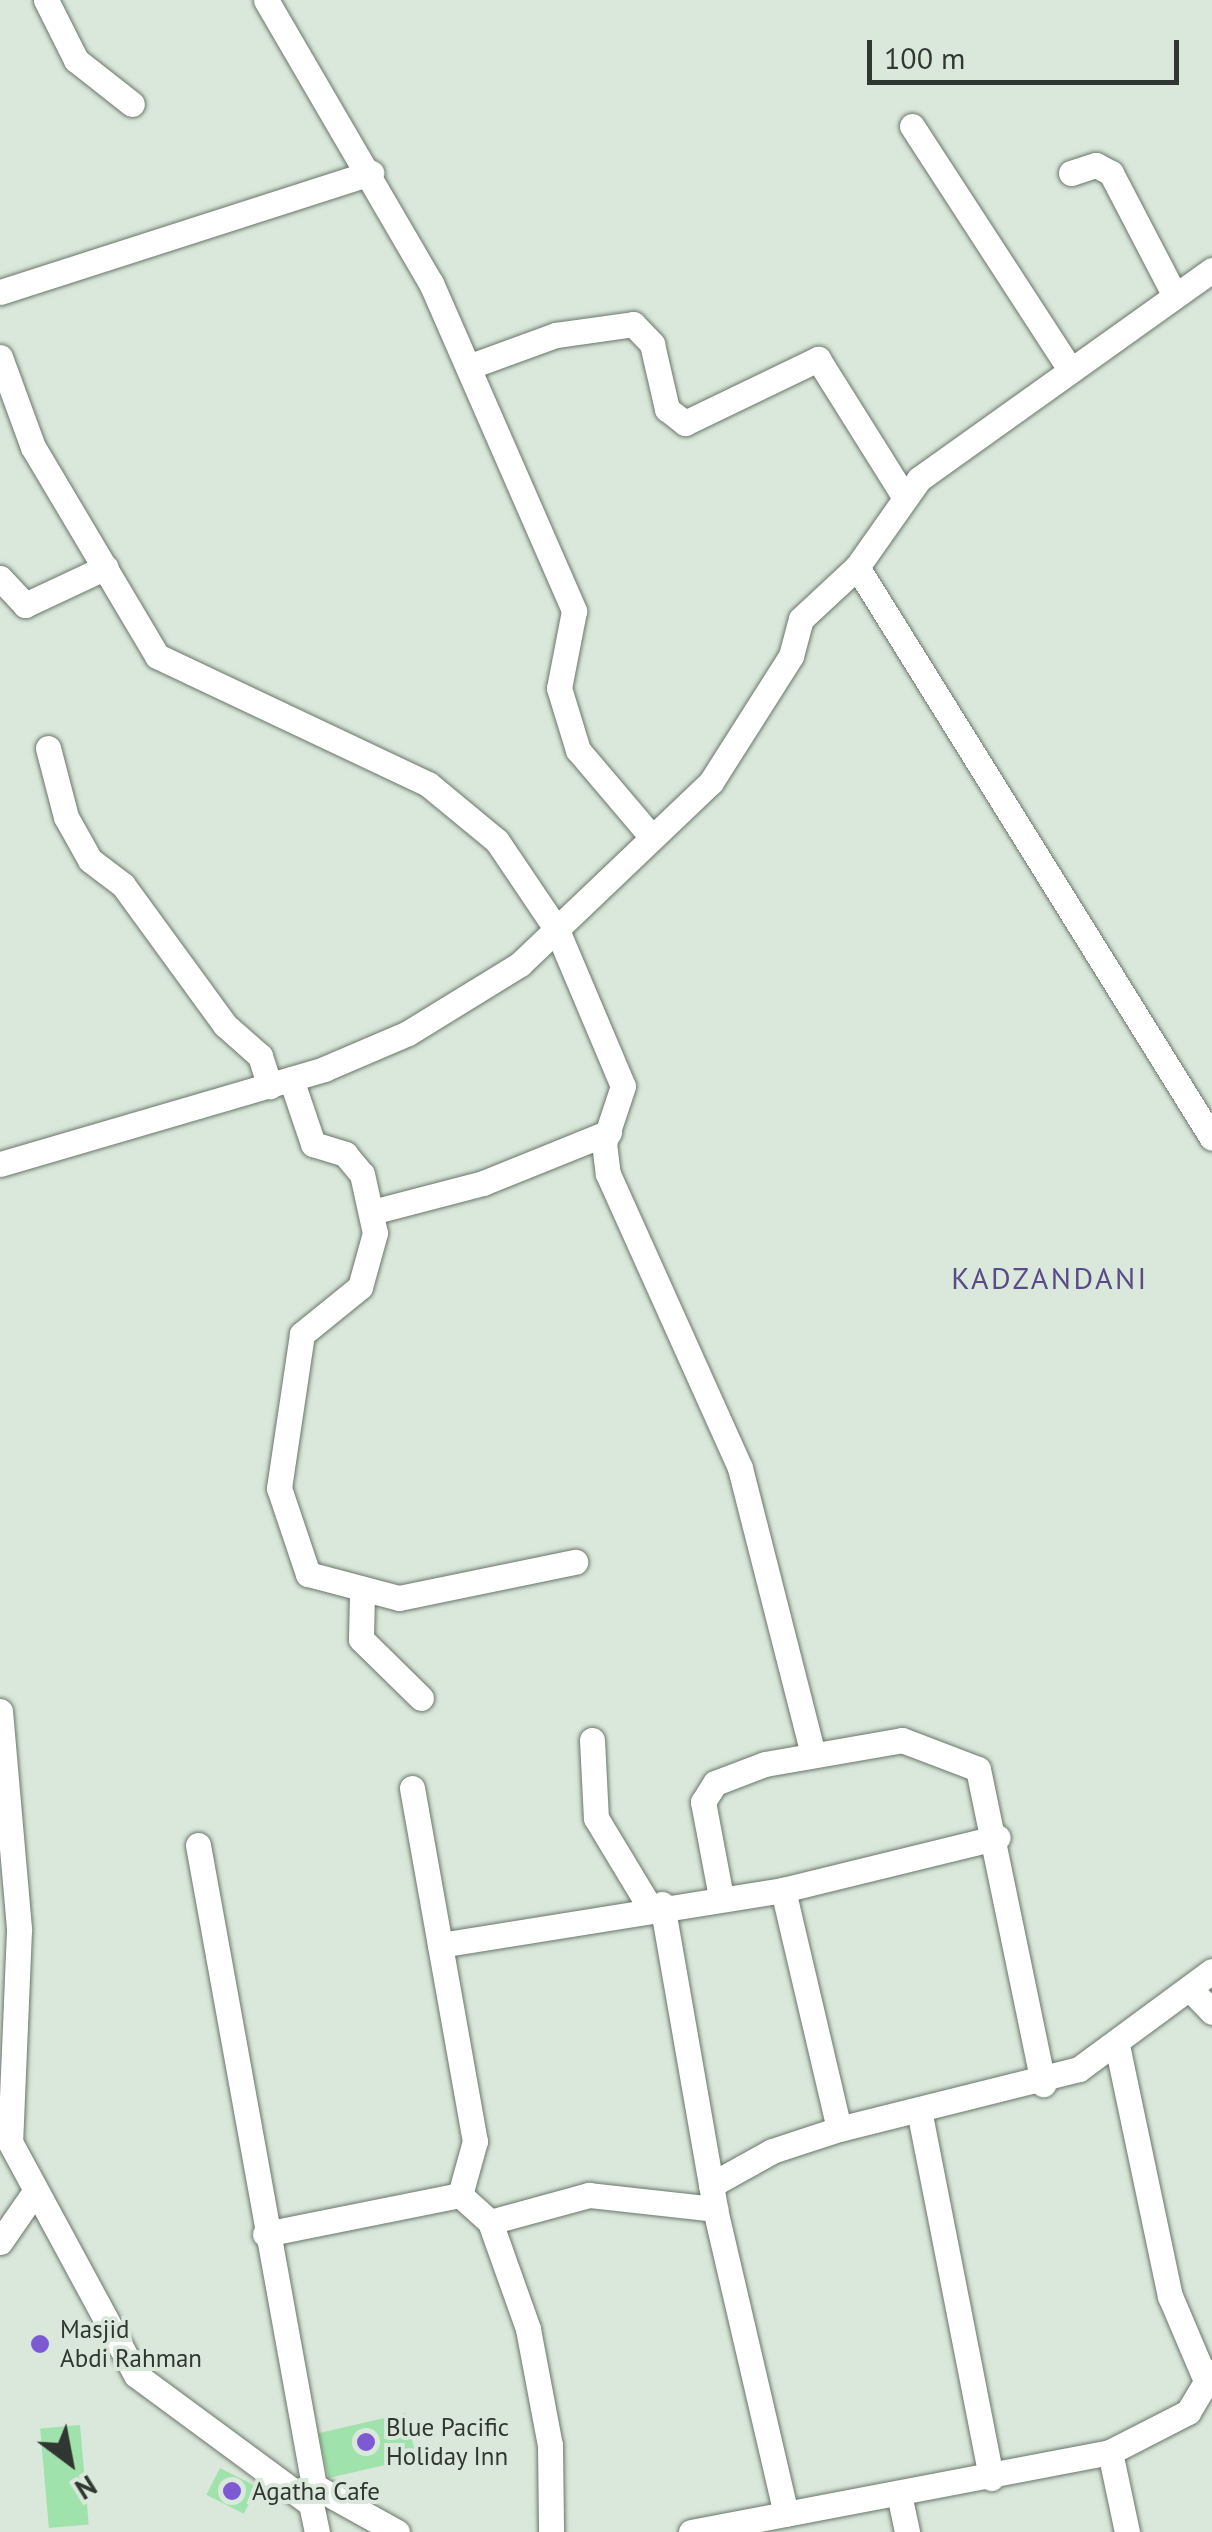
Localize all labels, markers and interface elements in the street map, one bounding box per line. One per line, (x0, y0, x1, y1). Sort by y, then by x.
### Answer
scale bar (872, 20, 1184, 82)
text: 100 m (884, 38, 965, 77)
district label: KADZANDANI (951, 1260, 1149, 1296)
place label: Masjid Abdi Rahman (60, 2315, 202, 2374)
marker: Masjid Abdi Rahman (29, 2333, 51, 2355)
north arrow (20, 2412, 120, 2512)
place label: Blue Pacific Holiday Inn (386, 2413, 509, 2472)
marker: Blue Pacific Holiday Inn (355, 2431, 377, 2453)
text: N (69, 2467, 104, 2508)
place label: Agatha Cafe (252, 2476, 380, 2506)
marker: Agatha Cafe (221, 2480, 243, 2502)

